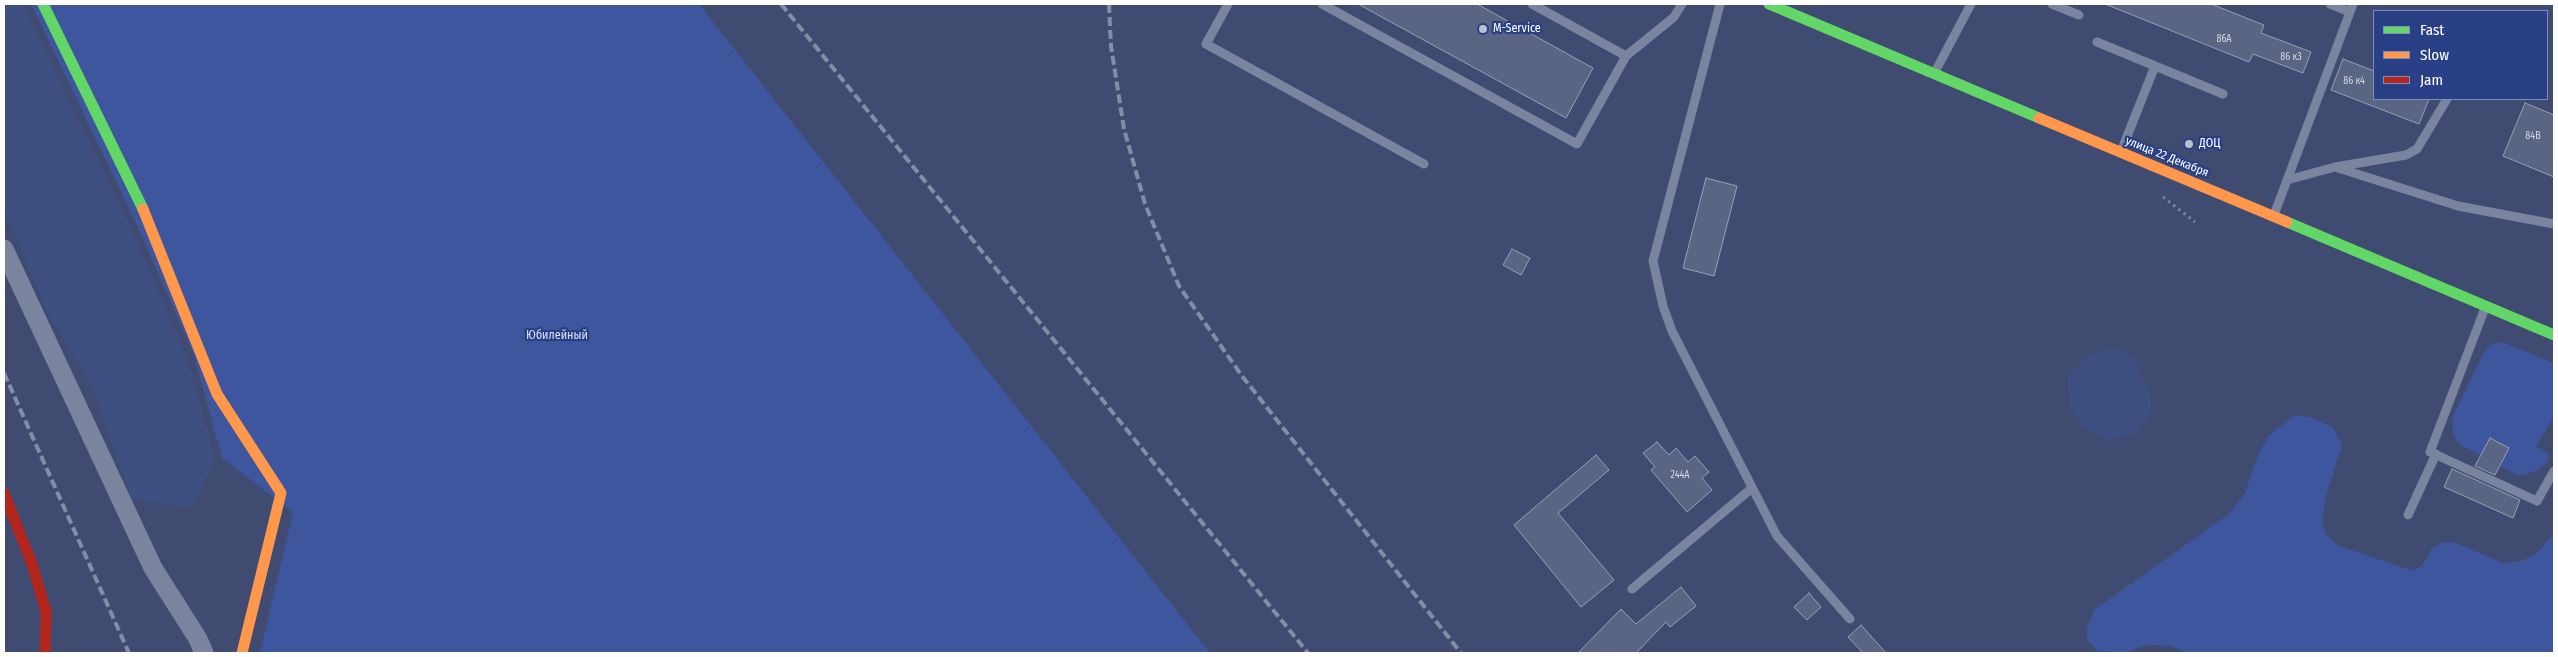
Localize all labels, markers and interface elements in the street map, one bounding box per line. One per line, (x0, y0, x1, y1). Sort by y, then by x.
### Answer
legend (2373, 10, 2548, 100)
text: Fast (2420, 21, 2444, 39)
place label: M-Service (1493, 22, 1541, 36)
marker: M-Service (1477, 23, 1489, 35)
house number: 86А (2216, 33, 2232, 45)
text: Slow (2420, 46, 2449, 64)
house number: 86 к3 (2280, 51, 2302, 63)
text: Jam (2420, 71, 2443, 89)
house number: 86 к4 (2343, 75, 2365, 87)
house number: 84В (2525, 130, 2541, 142)
street label: улица 22 Декабря (2123, 134, 2211, 180)
place label: ДОЦ (2199, 137, 2220, 151)
marker: ДОЦ (2183, 138, 2195, 150)
park label: Юбилейный (526, 329, 588, 343)
house number: 244А (1670, 469, 1690, 481)

